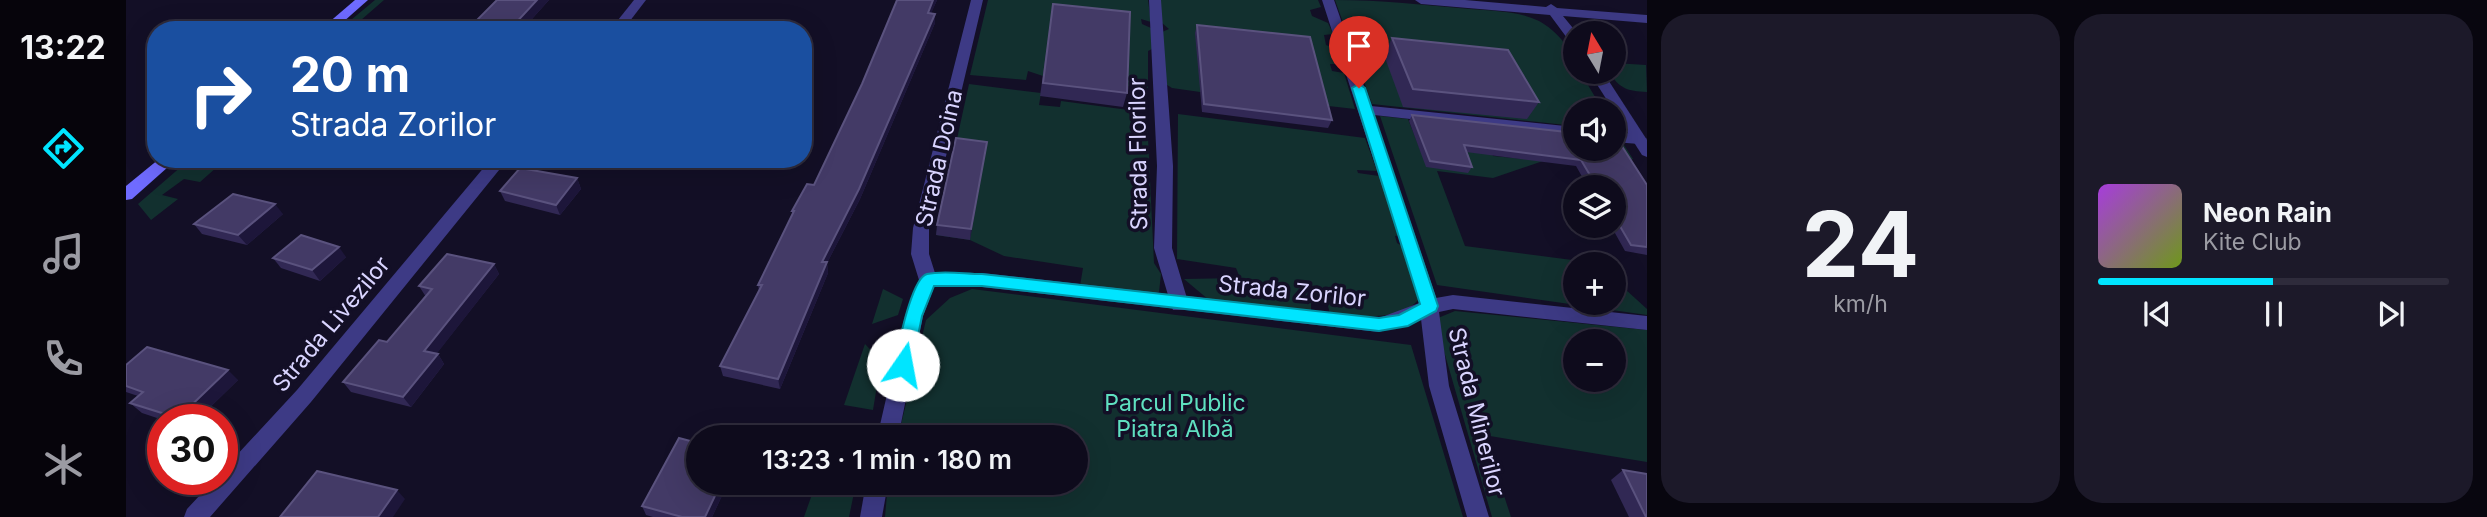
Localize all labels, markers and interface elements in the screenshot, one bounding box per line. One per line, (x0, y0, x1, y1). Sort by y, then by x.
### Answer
pin (1329, 16, 1389, 88)
north arrow (1563, 21, 1626, 84)
map controls (1563, 21, 1626, 392)
icon: arrive (1340, 27, 1378, 65)
text: 13:22 (20, 28, 106, 67)
text: 20 m (290, 45, 410, 104)
icon: right (175, 49, 266, 140)
street label: Strada Florilor (1123, 77, 1153, 231)
street label: Strada Doina (910, 87, 968, 229)
button: sound (1563, 98, 1626, 161)
text: Strada Zorilor (290, 105, 496, 144)
icon: directions (39, 124, 88, 173)
button: layers (1563, 175, 1626, 238)
text: 24 (1802, 189, 1919, 299)
text: Neon Rain (2203, 197, 2332, 228)
text: Kite Club (2203, 228, 2302, 256)
icon: music (39, 229, 88, 278)
street label: Strada Livezilor (266, 250, 396, 397)
button: + (1563, 252, 1626, 315)
street label: Strada Zorilor (1217, 269, 1367, 313)
text: km/h (1833, 290, 1888, 318)
icon: previous (2138, 295, 2176, 333)
icon: pause (2255, 295, 2293, 333)
icon: next (2372, 295, 2410, 333)
street label: Strada Minerilor (1442, 325, 1512, 500)
position arrow (866, 328, 940, 402)
button: − (1563, 329, 1626, 392)
icon: phone (39, 334, 88, 383)
park label: Parcul Public Piatra Albă (1104, 389, 1246, 443)
speed limit sign: 30 (147, 404, 238, 495)
icon: climate (39, 440, 88, 489)
text: 13:23 · 1 min · 180 m (762, 444, 1012, 475)

